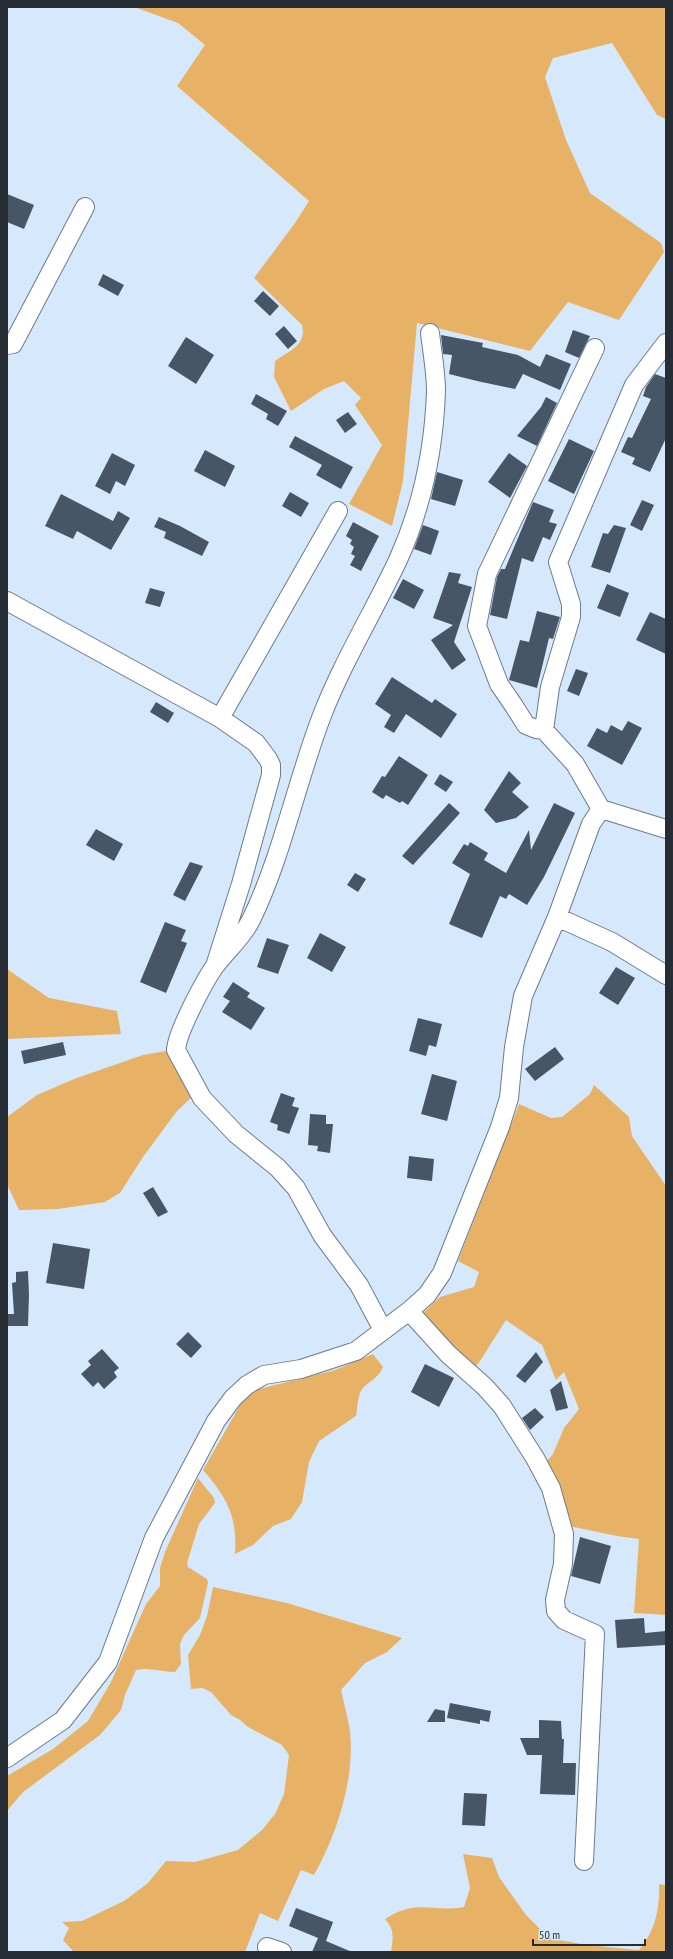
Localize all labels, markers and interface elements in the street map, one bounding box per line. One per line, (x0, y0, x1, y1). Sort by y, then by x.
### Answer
scale bar (533, 1921, 645, 1947)
text: 50 m (539, 1927, 560, 1942)

